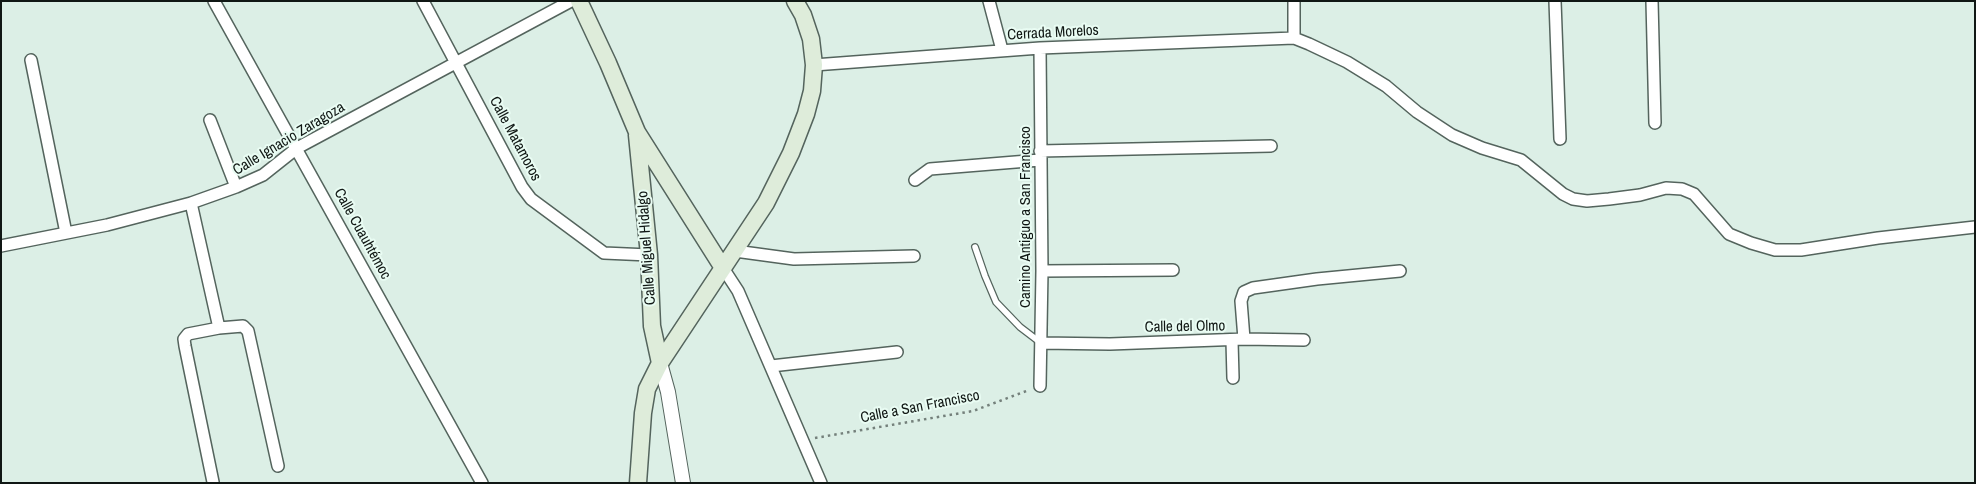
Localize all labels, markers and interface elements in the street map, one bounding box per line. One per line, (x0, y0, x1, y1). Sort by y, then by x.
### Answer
street label: Cerrada Morelos (1007, 22, 1099, 44)
street label: Calle Matamoros (485, 94, 545, 184)
street label: Calle Ignacio Zaragoza (230, 99, 348, 179)
street label: Camino Antiguo a San Francisco (1017, 126, 1035, 308)
street label: Calle Cuauhtémoc (330, 185, 394, 283)
street label: Calle Miguel Hidalgo (634, 190, 660, 306)
street label: Calle del Olmo (1145, 317, 1225, 337)
street label: Calle a San Francisco (859, 387, 981, 427)

